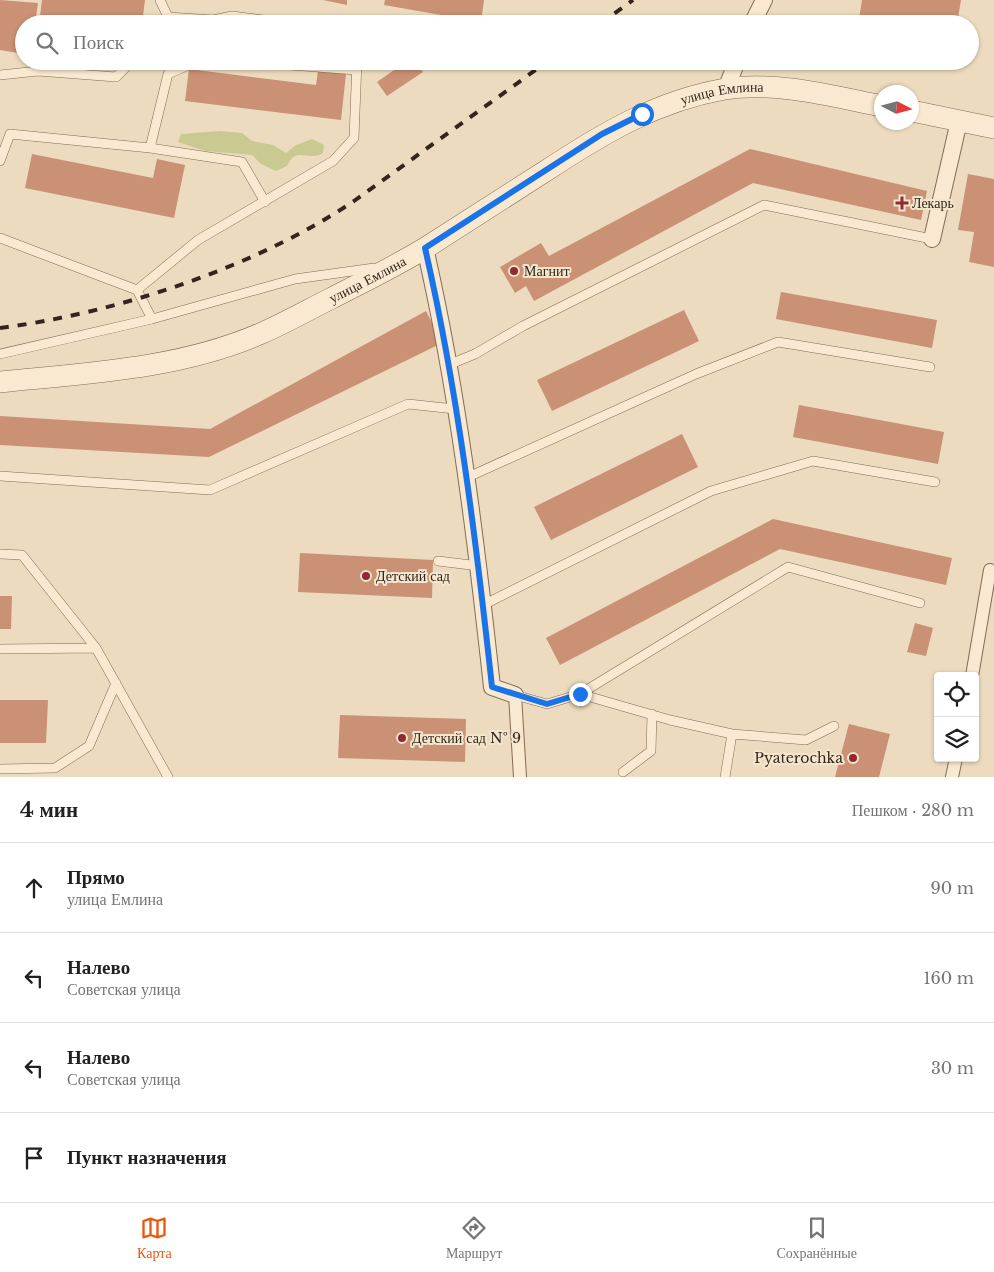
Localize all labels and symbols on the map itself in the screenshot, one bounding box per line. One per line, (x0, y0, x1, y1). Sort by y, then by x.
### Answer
street label: улица Емлина (678, 78, 765, 109)
north arrow (874, 85, 919, 130)
route start (631, 103, 654, 126)
place label: Лекарь (912, 194, 954, 212)
marker: Лекарь (896, 197, 908, 209)
street label: улица Емлина (326, 252, 410, 307)
place label: Магнит (524, 262, 570, 280)
marker: Магнит (508, 265, 520, 277)
place label: Детский сад (376, 567, 450, 585)
marker: Детский сад (360, 570, 372, 582)
route end (569, 683, 592, 706)
place label: Детский сад № 9 (412, 729, 521, 747)
marker: Детский сад № 9 (396, 732, 408, 744)
place label: Pyaterochka (754, 749, 843, 767)
marker: Pyaterochka (847, 752, 859, 764)

